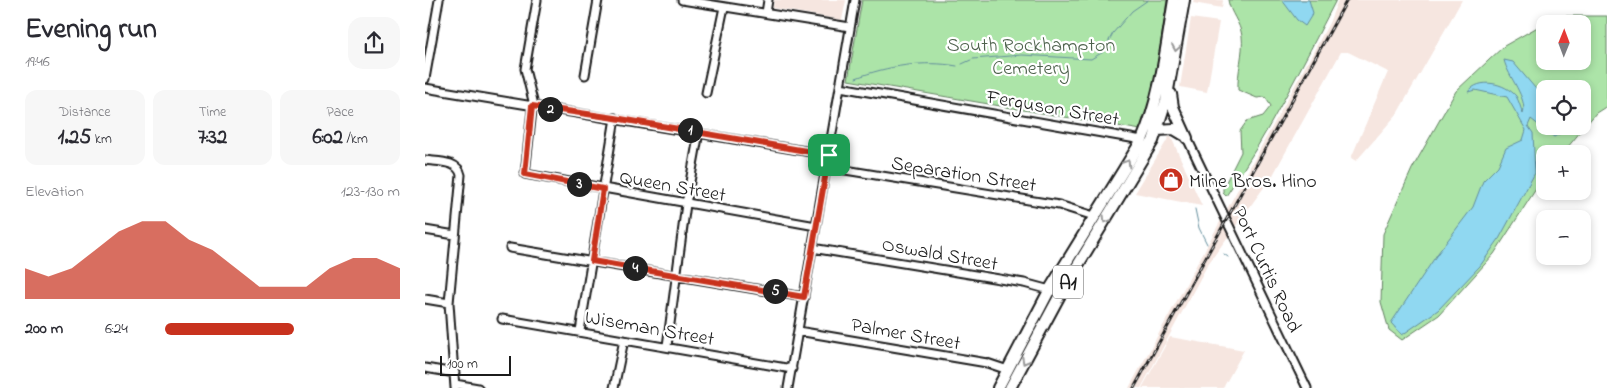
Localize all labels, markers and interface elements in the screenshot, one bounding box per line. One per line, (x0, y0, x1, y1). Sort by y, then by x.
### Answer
text: Evening run (25, 10, 157, 51)
north arrow (1536, 15, 1591, 70)
map controls (1536, 15, 1591, 265)
button: share (348, 17, 400, 69)
park label: South Rockhampton Cemetery (947, 32, 1115, 84)
one-way arrow (1171, 44, 1181, 52)
text: 19:46 (25, 50, 50, 74)
button: locate (1536, 80, 1591, 135)
street label: Ferguson Street (983, 83, 1122, 136)
pin: 2 (537, 96, 563, 122)
text: 2 (547, 99, 554, 120)
text: Distance (59, 102, 111, 123)
text: Time (199, 102, 226, 123)
text: Pace (326, 102, 354, 123)
pin: 1 (677, 118, 703, 142)
text: 1 (688, 120, 693, 141)
text: 1.25 (58, 123, 91, 153)
text: 7:32 (198, 123, 227, 153)
text: 6:02 (312, 123, 343, 153)
text: km (91, 129, 112, 150)
text: /km (343, 129, 368, 150)
pin (808, 134, 850, 176)
icon: arrive (815, 141, 843, 169)
button: + (1536, 145, 1591, 200)
street label: Separation Street (889, 150, 1038, 201)
one-way arrow (1121, 159, 1131, 168)
street label: Queen Street (617, 164, 728, 211)
shop icon: Milne Bros. Hino (1158, 167, 1184, 193)
place label: Milne Bros. Hino (1189, 168, 1317, 197)
pin: 3 (567, 172, 591, 196)
text: 3 (577, 174, 582, 195)
text: Elevation (25, 180, 84, 204)
text: 123–130 m (341, 180, 400, 204)
street label: Port Curtis Road (1224, 202, 1308, 338)
button: − (1536, 210, 1591, 265)
one-way arrow (1103, 215, 1113, 224)
street label: Oswald Street (879, 231, 1000, 280)
pin: 4 (623, 256, 647, 280)
text: 4 (633, 258, 638, 279)
road number: A1 (1053, 266, 1083, 298)
pin: 5 (763, 278, 787, 304)
text: 5 (771, 281, 780, 302)
street label: Wiseman Street (583, 304, 717, 355)
street label: Palmer Street (849, 312, 963, 359)
text: 200 m (25, 317, 63, 341)
text: 6:24 (105, 317, 128, 341)
scale bar (440, 353, 511, 376)
text: 100 m (447, 354, 478, 375)
one-way arrow (1021, 355, 1031, 364)

